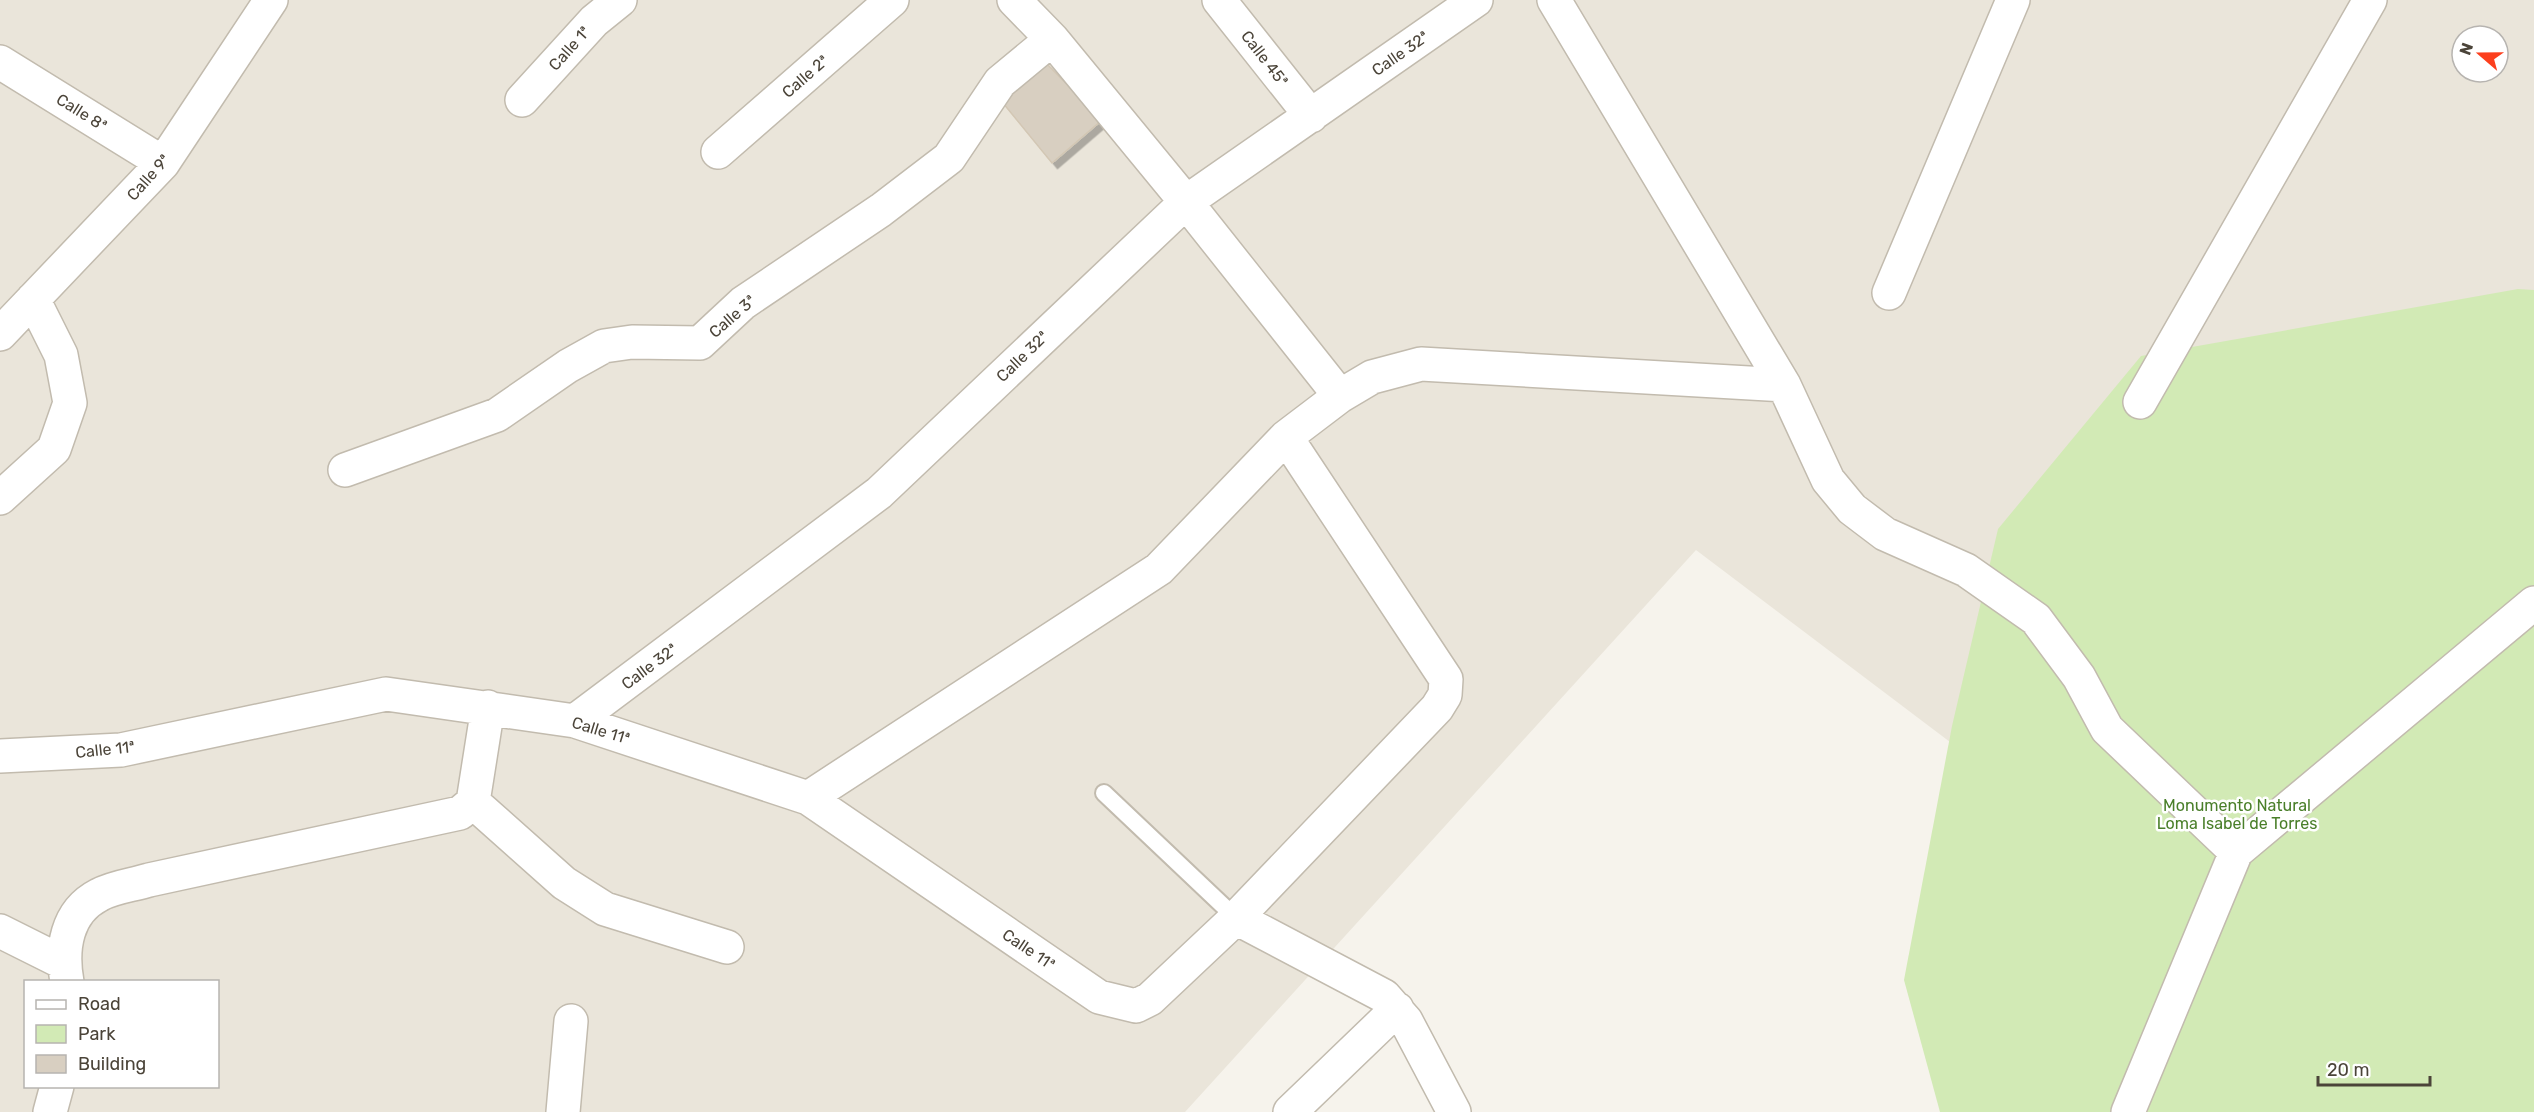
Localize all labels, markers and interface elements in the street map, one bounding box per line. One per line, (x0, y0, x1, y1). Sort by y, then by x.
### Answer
street label: Calle 1ª (545, 22, 594, 74)
north arrow (2450, 24, 2510, 84)
street label: Calle 45ª (1237, 27, 1292, 90)
street label: Calle 32ª (1368, 27, 1432, 80)
text: N (2455, 40, 2477, 58)
street label: Calle 2ª (778, 51, 832, 102)
street label: Calle 8ª (53, 89, 111, 135)
street label: Calle 9ª (123, 150, 174, 204)
street label: Calle 3ª (705, 291, 760, 342)
street label: Calle 32ª (992, 327, 1052, 386)
street label: Calle 32ª (618, 639, 681, 694)
street label: Calle 11ª (570, 713, 632, 748)
street label: Calle 11ª (74, 737, 136, 762)
park label: Monumento Natural Loma Isabel de Torres (2157, 796, 2317, 833)
street label: Calle 11ª (999, 925, 1059, 974)
legend (24, 980, 219, 1088)
text: Road (78, 993, 121, 1015)
text: Park (78, 1023, 116, 1045)
scale bar (2318, 1049, 2430, 1087)
text: Building (78, 1053, 146, 1075)
text: 20 m (2327, 1059, 2369, 1081)

